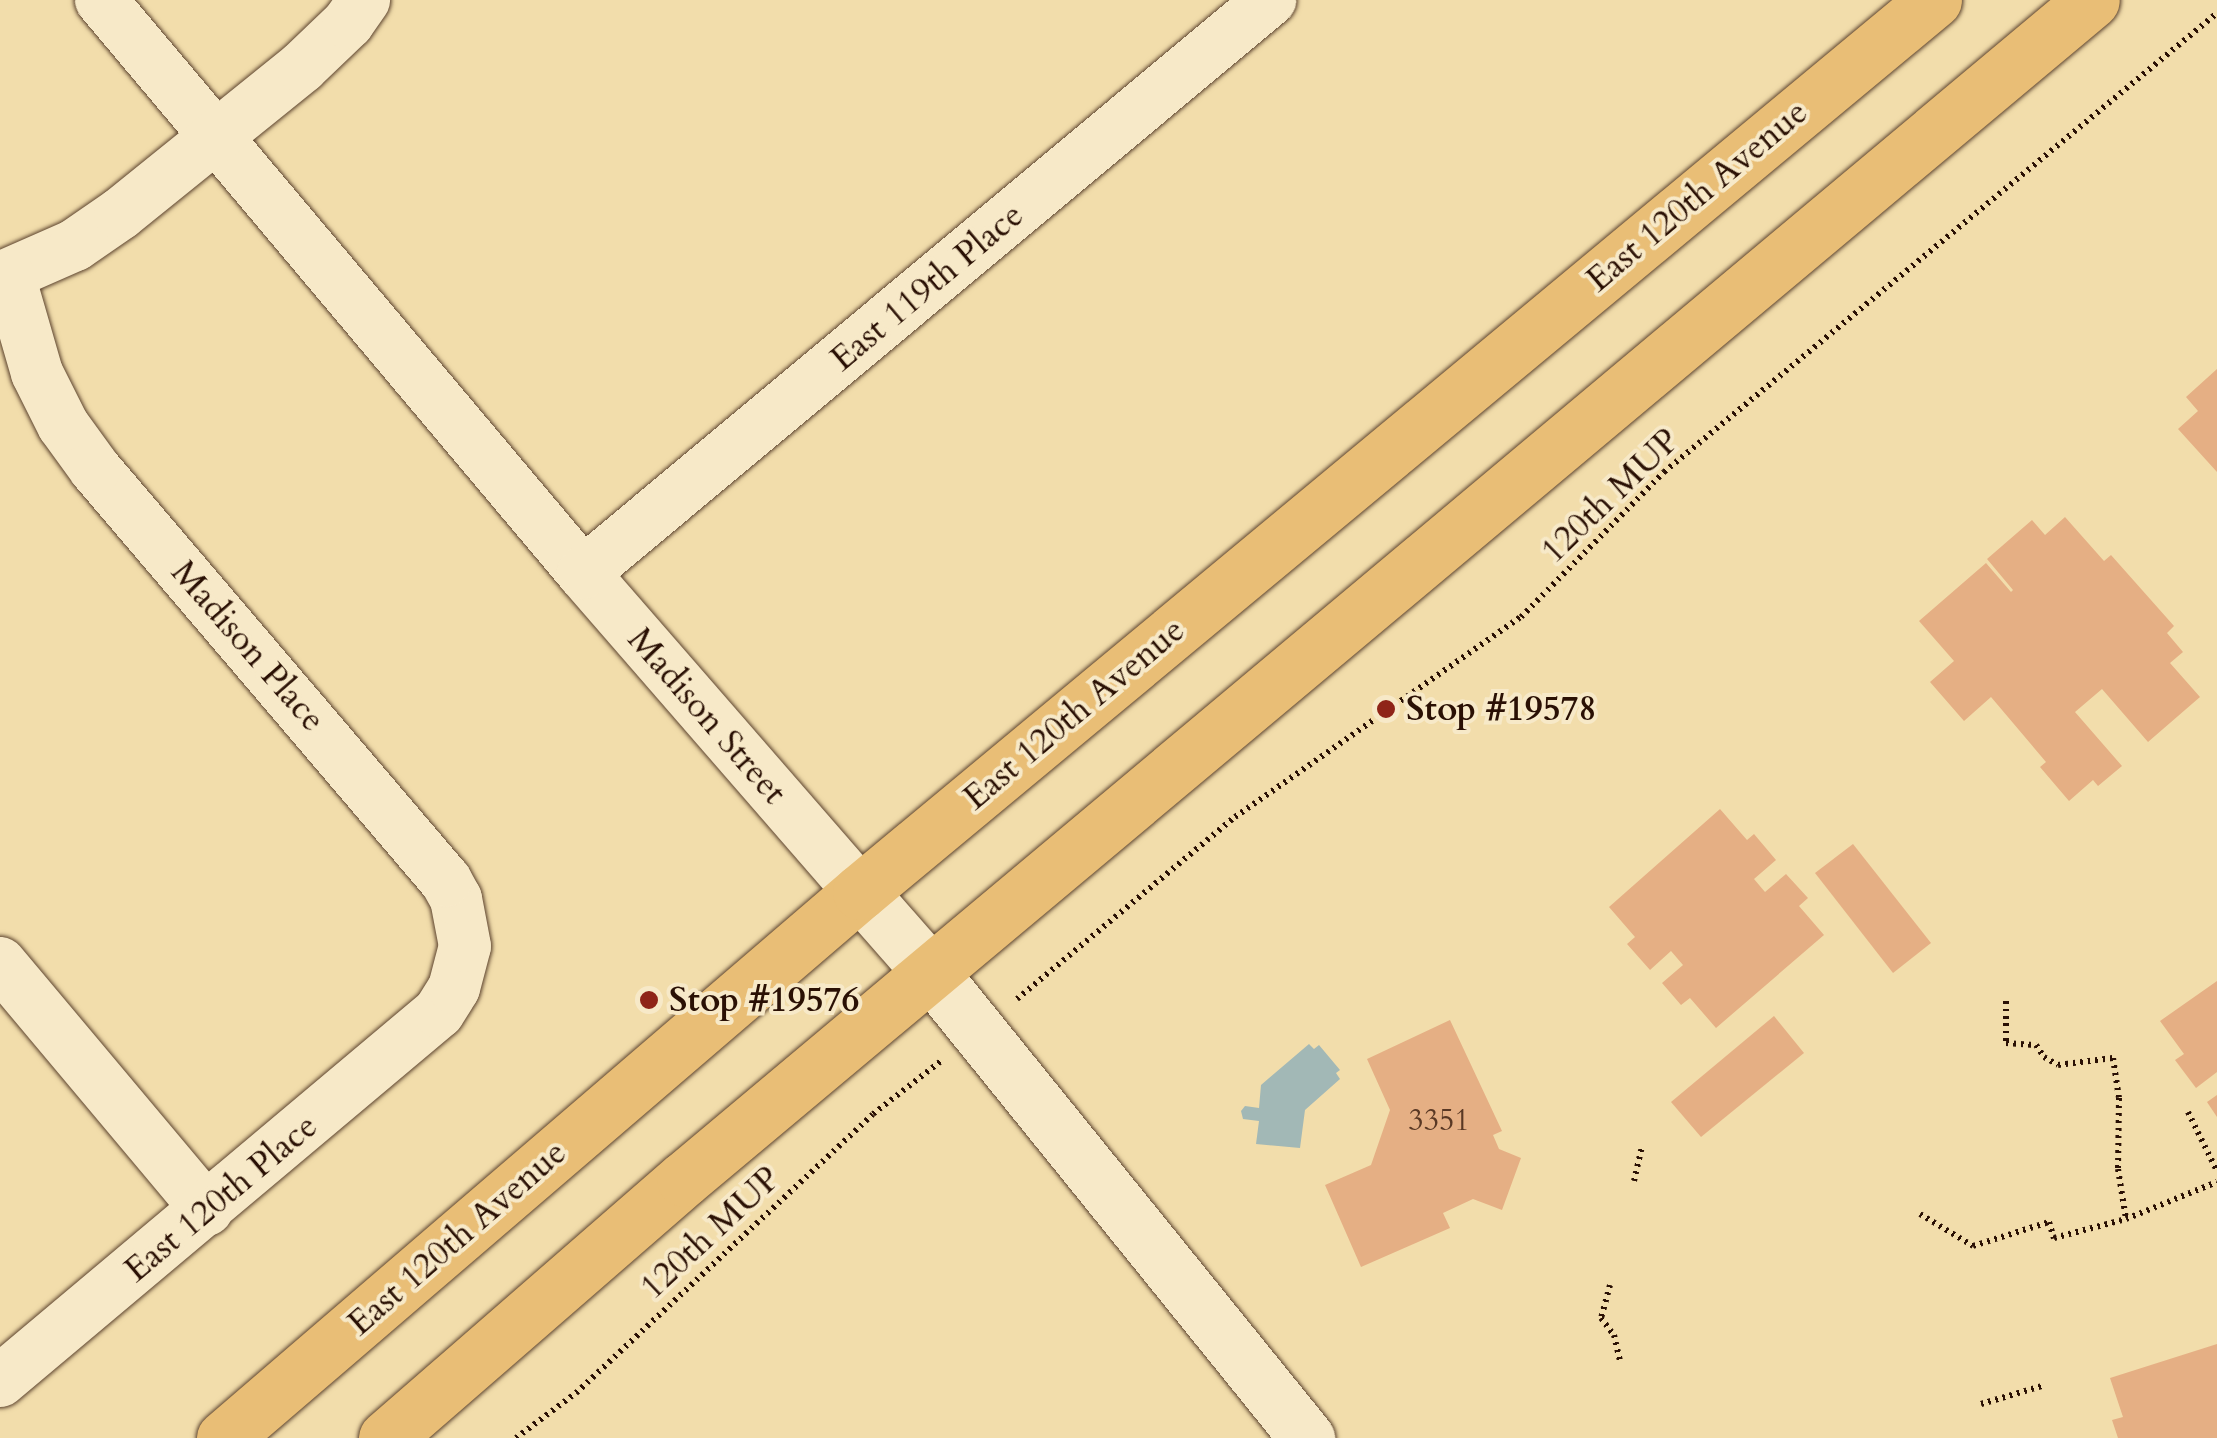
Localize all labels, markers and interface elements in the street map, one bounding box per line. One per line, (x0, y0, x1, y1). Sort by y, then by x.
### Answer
street label: East 120th Avenue (1578, 91, 1816, 301)
street label: East 119th Place (822, 194, 1032, 380)
street label: 120th MUP (1532, 420, 1688, 572)
street label: Madison Place (162, 552, 334, 740)
street label: East 120th Avenue (955, 609, 1193, 819)
street label: Madison Street (619, 619, 795, 813)
place label: Stop #19578 (1406, 688, 1596, 730)
marker: Stop #19578 (1375, 698, 1397, 720)
place label: Stop #19576 (669, 979, 859, 1021)
marker: Stop #19576 (638, 989, 660, 1011)
house number: 3351 (1408, 1103, 1470, 1139)
street label: East 120th Place (116, 1105, 326, 1291)
street label: East 120th Avenue (339, 1132, 575, 1344)
street label: 120th MUP (631, 1158, 789, 1308)

